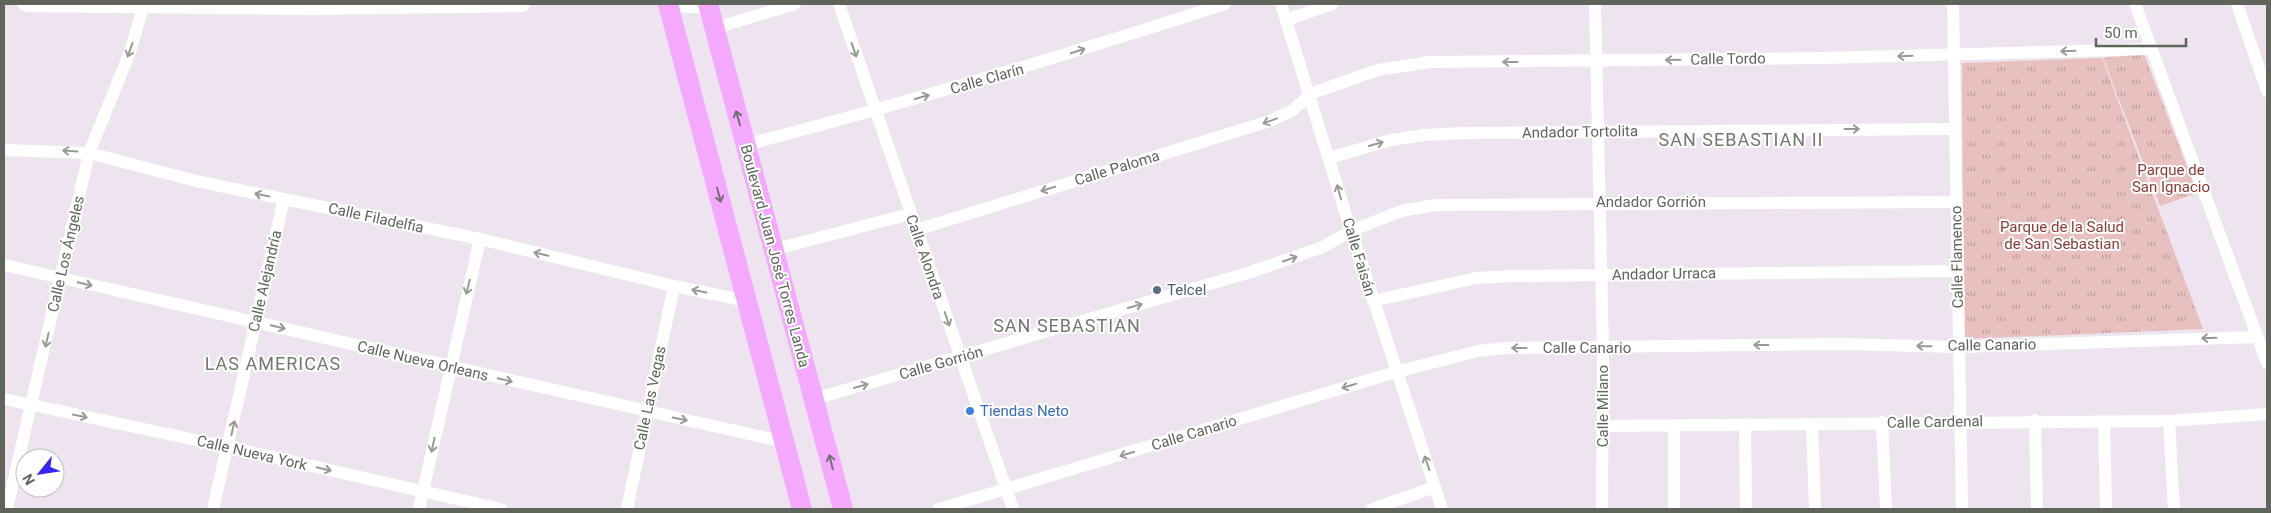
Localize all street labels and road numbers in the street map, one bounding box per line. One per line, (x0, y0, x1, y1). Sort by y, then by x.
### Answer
street label: Calle Tordo (1690, 49, 1766, 69)
street label: Calle Clarín (948, 60, 1026, 98)
street label: Andador Tortolita (1522, 122, 1638, 142)
street label: Boulevard Juan José Torres Landa (737, 143, 813, 369)
street label: Calle Paloma (1072, 147, 1162, 189)
street label: Andador Gorrión (1596, 193, 1706, 211)
street label: Calle Los Ángeles (44, 194, 88, 314)
street label: Calle Filadelfia (327, 199, 425, 237)
street label: Calle Flamenco (1947, 205, 1967, 309)
street label: Calle Alondra (902, 212, 948, 302)
street label: Calle Faisán (1339, 216, 1379, 298)
street label: Calle Alejandría (245, 228, 285, 334)
street label: Andador Urraca (1612, 264, 1716, 284)
street label: Calle Canario (1948, 335, 2036, 355)
street label: Calle Nueva Orleans (356, 337, 490, 385)
street label: Calle Canario (1543, 339, 1631, 357)
street label: Calle Gorrión (897, 342, 985, 384)
street label: Calle Las Vegas (630, 344, 670, 452)
street label: Calle Milano (1594, 365, 1612, 447)
street label: Calle Canario (1149, 411, 1239, 455)
street label: Calle Cardenal (1887, 412, 1983, 432)
street label: Calle Nueva York (195, 432, 309, 475)

